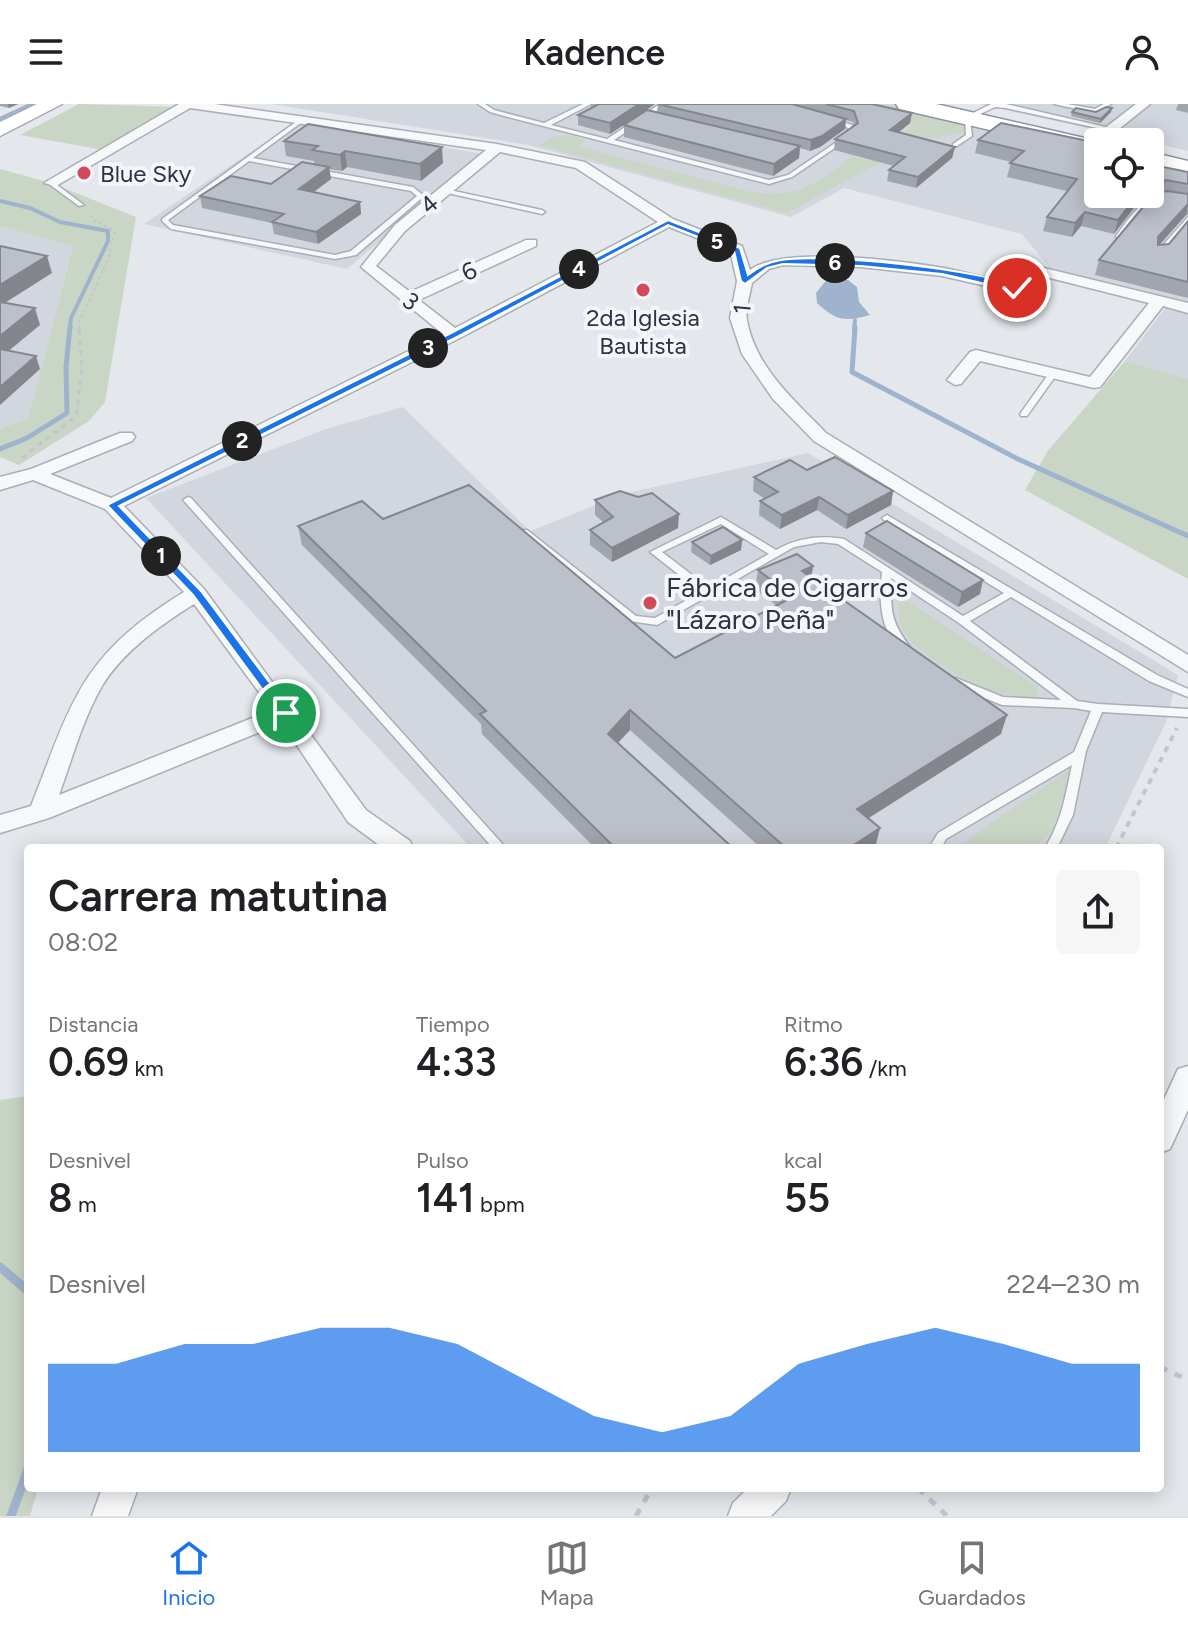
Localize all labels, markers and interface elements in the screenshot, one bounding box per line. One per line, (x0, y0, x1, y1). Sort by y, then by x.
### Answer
icon: menu (24, 30, 68, 74)
icon: person (1120, 30, 1164, 74)
text: Kadence (523, 31, 665, 74)
map controls (1084, 128, 1164, 208)
button: locate (1084, 128, 1164, 208)
place label: Blue Sky (100, 159, 192, 188)
marker: Blue Sky (75, 164, 93, 182)
street label: 4 (414, 188, 444, 220)
pin: 5 (697, 222, 737, 262)
text: 5 (711, 228, 723, 255)
pin: 6 (815, 243, 855, 283)
pin: 4 (559, 249, 599, 289)
text: 6 (829, 249, 841, 276)
pin (983, 254, 1051, 322)
street label: 6 (457, 255, 481, 287)
text: 4 (572, 255, 586, 282)
icon: check (995, 266, 1039, 310)
marker: 2da Iglesia Bautista (634, 281, 652, 299)
street label: 3 (397, 286, 425, 316)
place label: 2da Iglesia Bautista (586, 303, 700, 360)
street label: 1 (727, 303, 757, 315)
pin: 3 (408, 328, 448, 368)
text: 3 (422, 334, 434, 361)
pin: 2 (222, 421, 262, 461)
text: 2 (236, 427, 248, 454)
pin: 1 (141, 536, 181, 576)
text: 1 (156, 542, 166, 569)
place label: Fábrica de Cigarros "Lázaro Peña" (666, 570, 908, 636)
marker: Fábrica de Cigarros "Lázaro Peña" (641, 594, 659, 612)
pin (252, 679, 320, 747)
icon: arrive (264, 691, 308, 735)
text: Carrera matutina (48, 869, 388, 922)
button: share (1056, 870, 1140, 954)
text: 08:02 (48, 926, 118, 958)
text: Distancia (48, 1011, 138, 1038)
text: Tiempo (416, 1011, 490, 1038)
text: Ritmo (784, 1011, 843, 1038)
text: 0.69 (48, 1038, 129, 1086)
text: 4:33 (416, 1038, 496, 1086)
text: 6:36 (784, 1038, 863, 1086)
text: km (129, 1055, 164, 1082)
text: /km (863, 1055, 907, 1082)
text: Desnivel (48, 1147, 131, 1174)
text: Pulso (416, 1147, 469, 1174)
text: kcal (784, 1147, 822, 1174)
text: 8 (48, 1174, 73, 1222)
text: 141 (416, 1174, 475, 1222)
text: 55 (784, 1174, 830, 1222)
text: m (73, 1191, 97, 1218)
text: bpm (475, 1191, 525, 1218)
text: Desnivel (48, 1268, 146, 1300)
text: 224–230 m (1007, 1268, 1140, 1300)
tab: Inicio (162, 1536, 215, 1611)
tab: Mapa (540, 1536, 594, 1611)
tab: Guardados (918, 1536, 1026, 1611)

